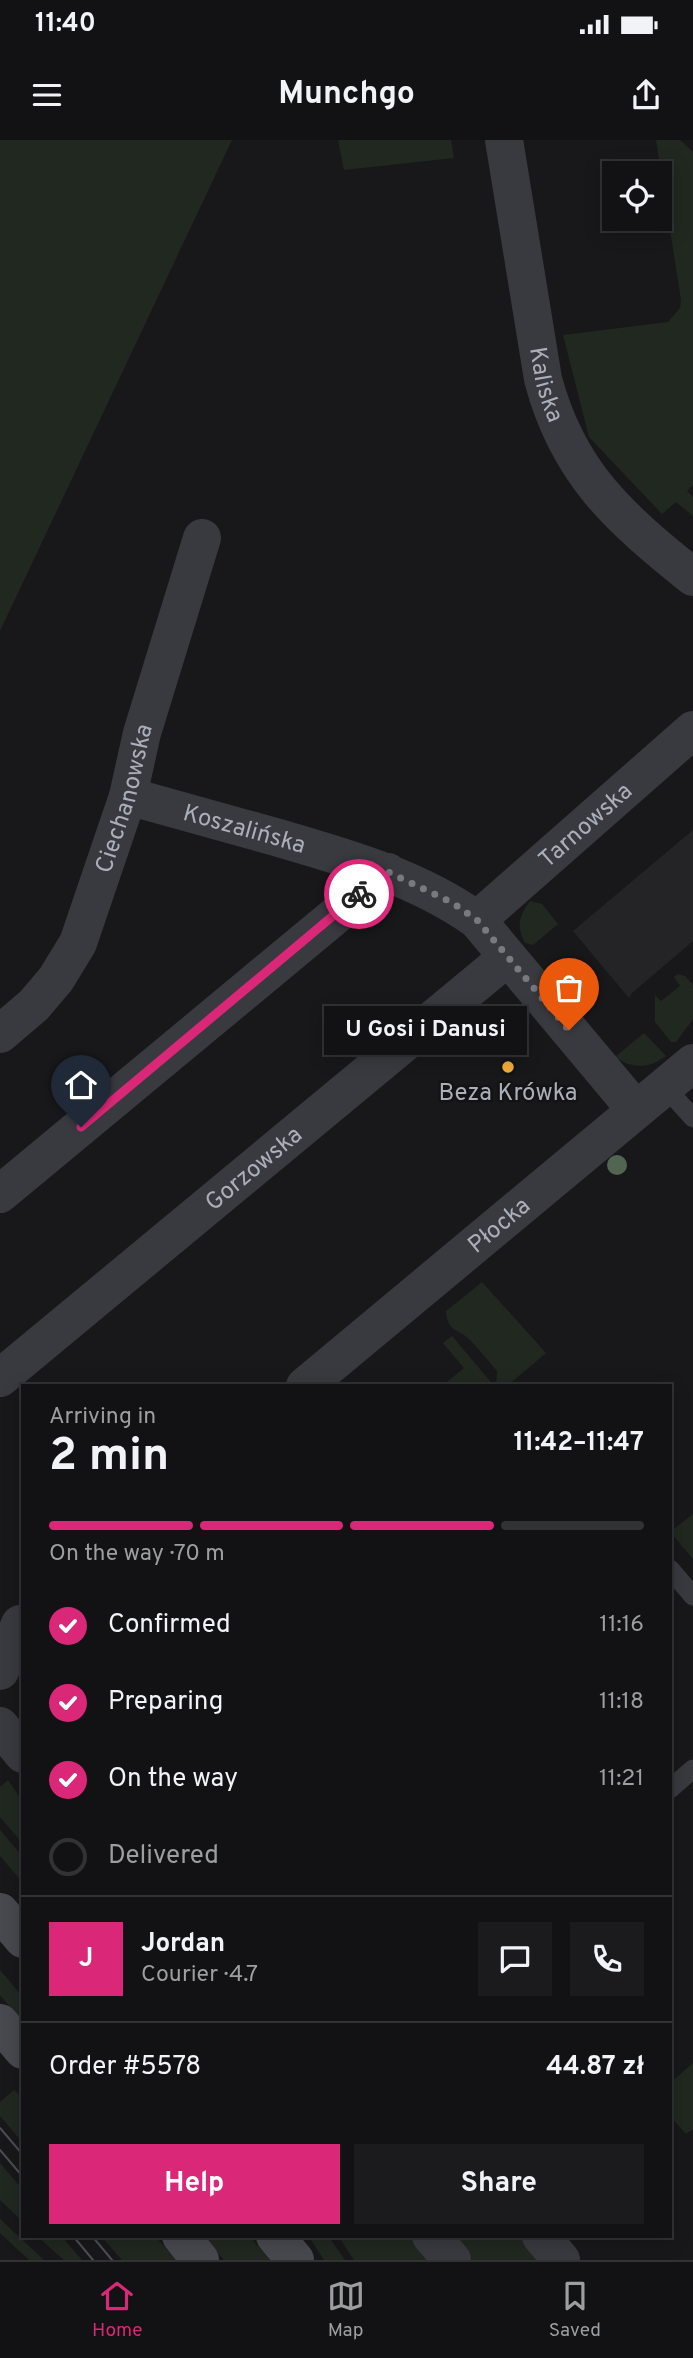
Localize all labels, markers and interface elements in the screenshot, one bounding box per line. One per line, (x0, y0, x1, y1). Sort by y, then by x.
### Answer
text: 11:40 (35, 8, 96, 41)
text: Munchgo (278, 75, 415, 115)
icon: menu (28, 76, 66, 114)
icon: share (627, 76, 665, 114)
map controls (602, 161, 672, 231)
button: locate (602, 161, 672, 231)
street label: Kaliska (521, 345, 569, 427)
street label: Ciechanowska (90, 720, 161, 877)
street label: Tarnowska (533, 777, 639, 876)
street label: Koszalińska (179, 799, 309, 862)
courier (324, 859, 394, 929)
icon: bike (340, 875, 378, 913)
pin (539, 958, 599, 1030)
icon: bag (550, 969, 588, 1007)
callout: U Gosi i Danusi (324, 1006, 527, 1054)
text: U Gosi i Danusi (345, 1016, 506, 1045)
pin (51, 1055, 111, 1127)
marker: Beza Krówka (500, 1059, 516, 1075)
icon: home (62, 1066, 100, 1104)
place label: Beza Krówka (439, 1079, 577, 1109)
street label: Gorzowska (200, 1121, 309, 1218)
street label: Płocka (463, 1192, 537, 1261)
text: Arriving in (49, 1403, 156, 1432)
text: 11:42–11:47 (513, 1427, 644, 1460)
text: 2 min (49, 1428, 169, 1487)
text: On the way · 70 m (49, 1540, 225, 1569)
icon: check (49, 1607, 87, 1645)
text: Confirmed (108, 1609, 231, 1642)
text: 11:16 (599, 1611, 644, 1640)
icon: check (49, 1684, 87, 1722)
text: Preparing (108, 1686, 223, 1719)
text: 11:18 (599, 1688, 644, 1717)
icon: check (49, 1761, 87, 1799)
text: On the way (108, 1763, 238, 1796)
text: 11:21 (599, 1765, 644, 1794)
text: Delivered (108, 1840, 219, 1873)
button: chat (478, 1922, 552, 1996)
button: phone (570, 1922, 644, 1996)
text: Jordan (141, 1928, 225, 1961)
text: J (79, 1943, 93, 1976)
text: Courier · 4.7 (141, 1961, 258, 1990)
text: Order #5578 (49, 2051, 201, 2084)
text: 44.87 zł (546, 2051, 644, 2084)
button: Help (49, 2144, 340, 2224)
button: Share (354, 2144, 644, 2224)
tab: Home (92, 2277, 143, 2343)
tab: Map (327, 2277, 365, 2343)
tab: Saved (549, 2277, 601, 2343)

